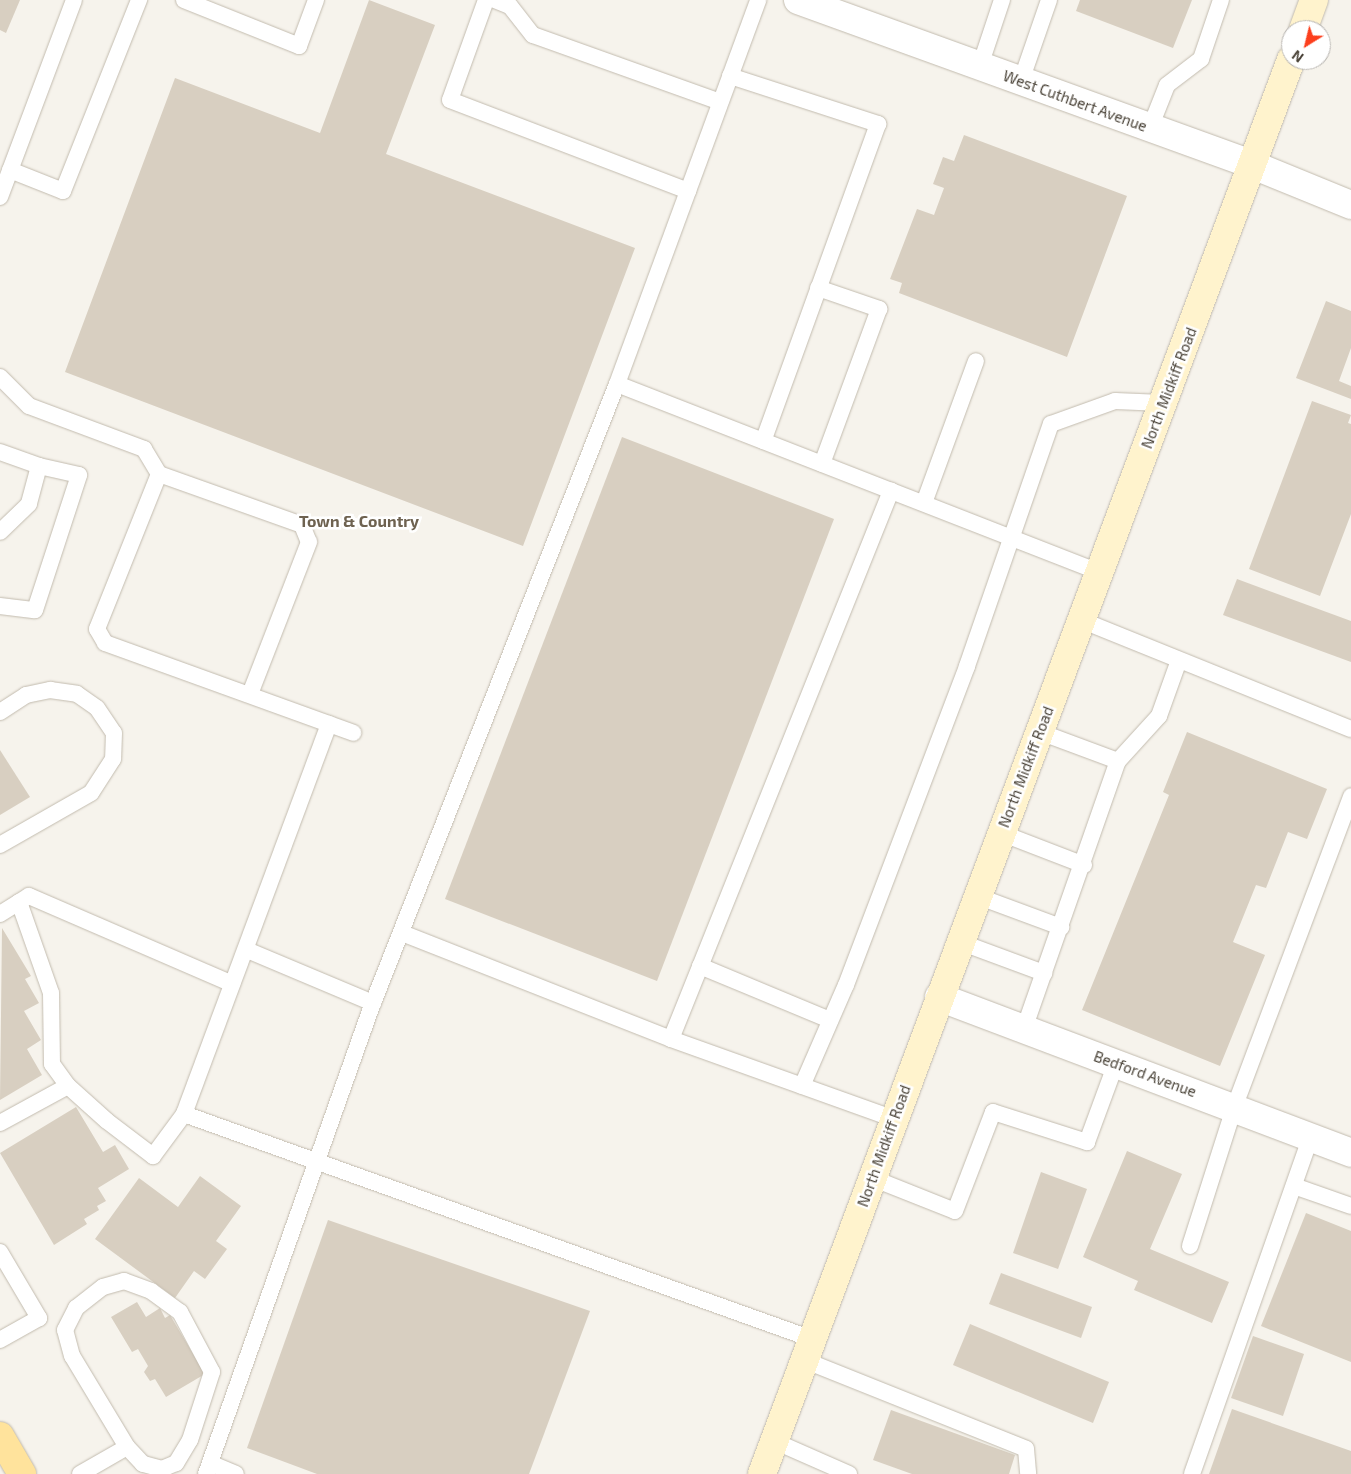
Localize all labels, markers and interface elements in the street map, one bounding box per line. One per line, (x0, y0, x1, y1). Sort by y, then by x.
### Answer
north arrow (1281, 20, 1331, 70)
text: N (1288, 47, 1307, 67)
street label: West Cuthbert Avenue (1000, 67, 1150, 135)
street label: North Midkiff Road (1138, 325, 1200, 451)
district label: Town & Country (299, 511, 419, 531)
street label: North Midkiff Road (995, 704, 1057, 830)
street label: Bedford Avenue (1091, 1047, 1199, 1101)
street label: North Midkiff Road (854, 1083, 914, 1209)

